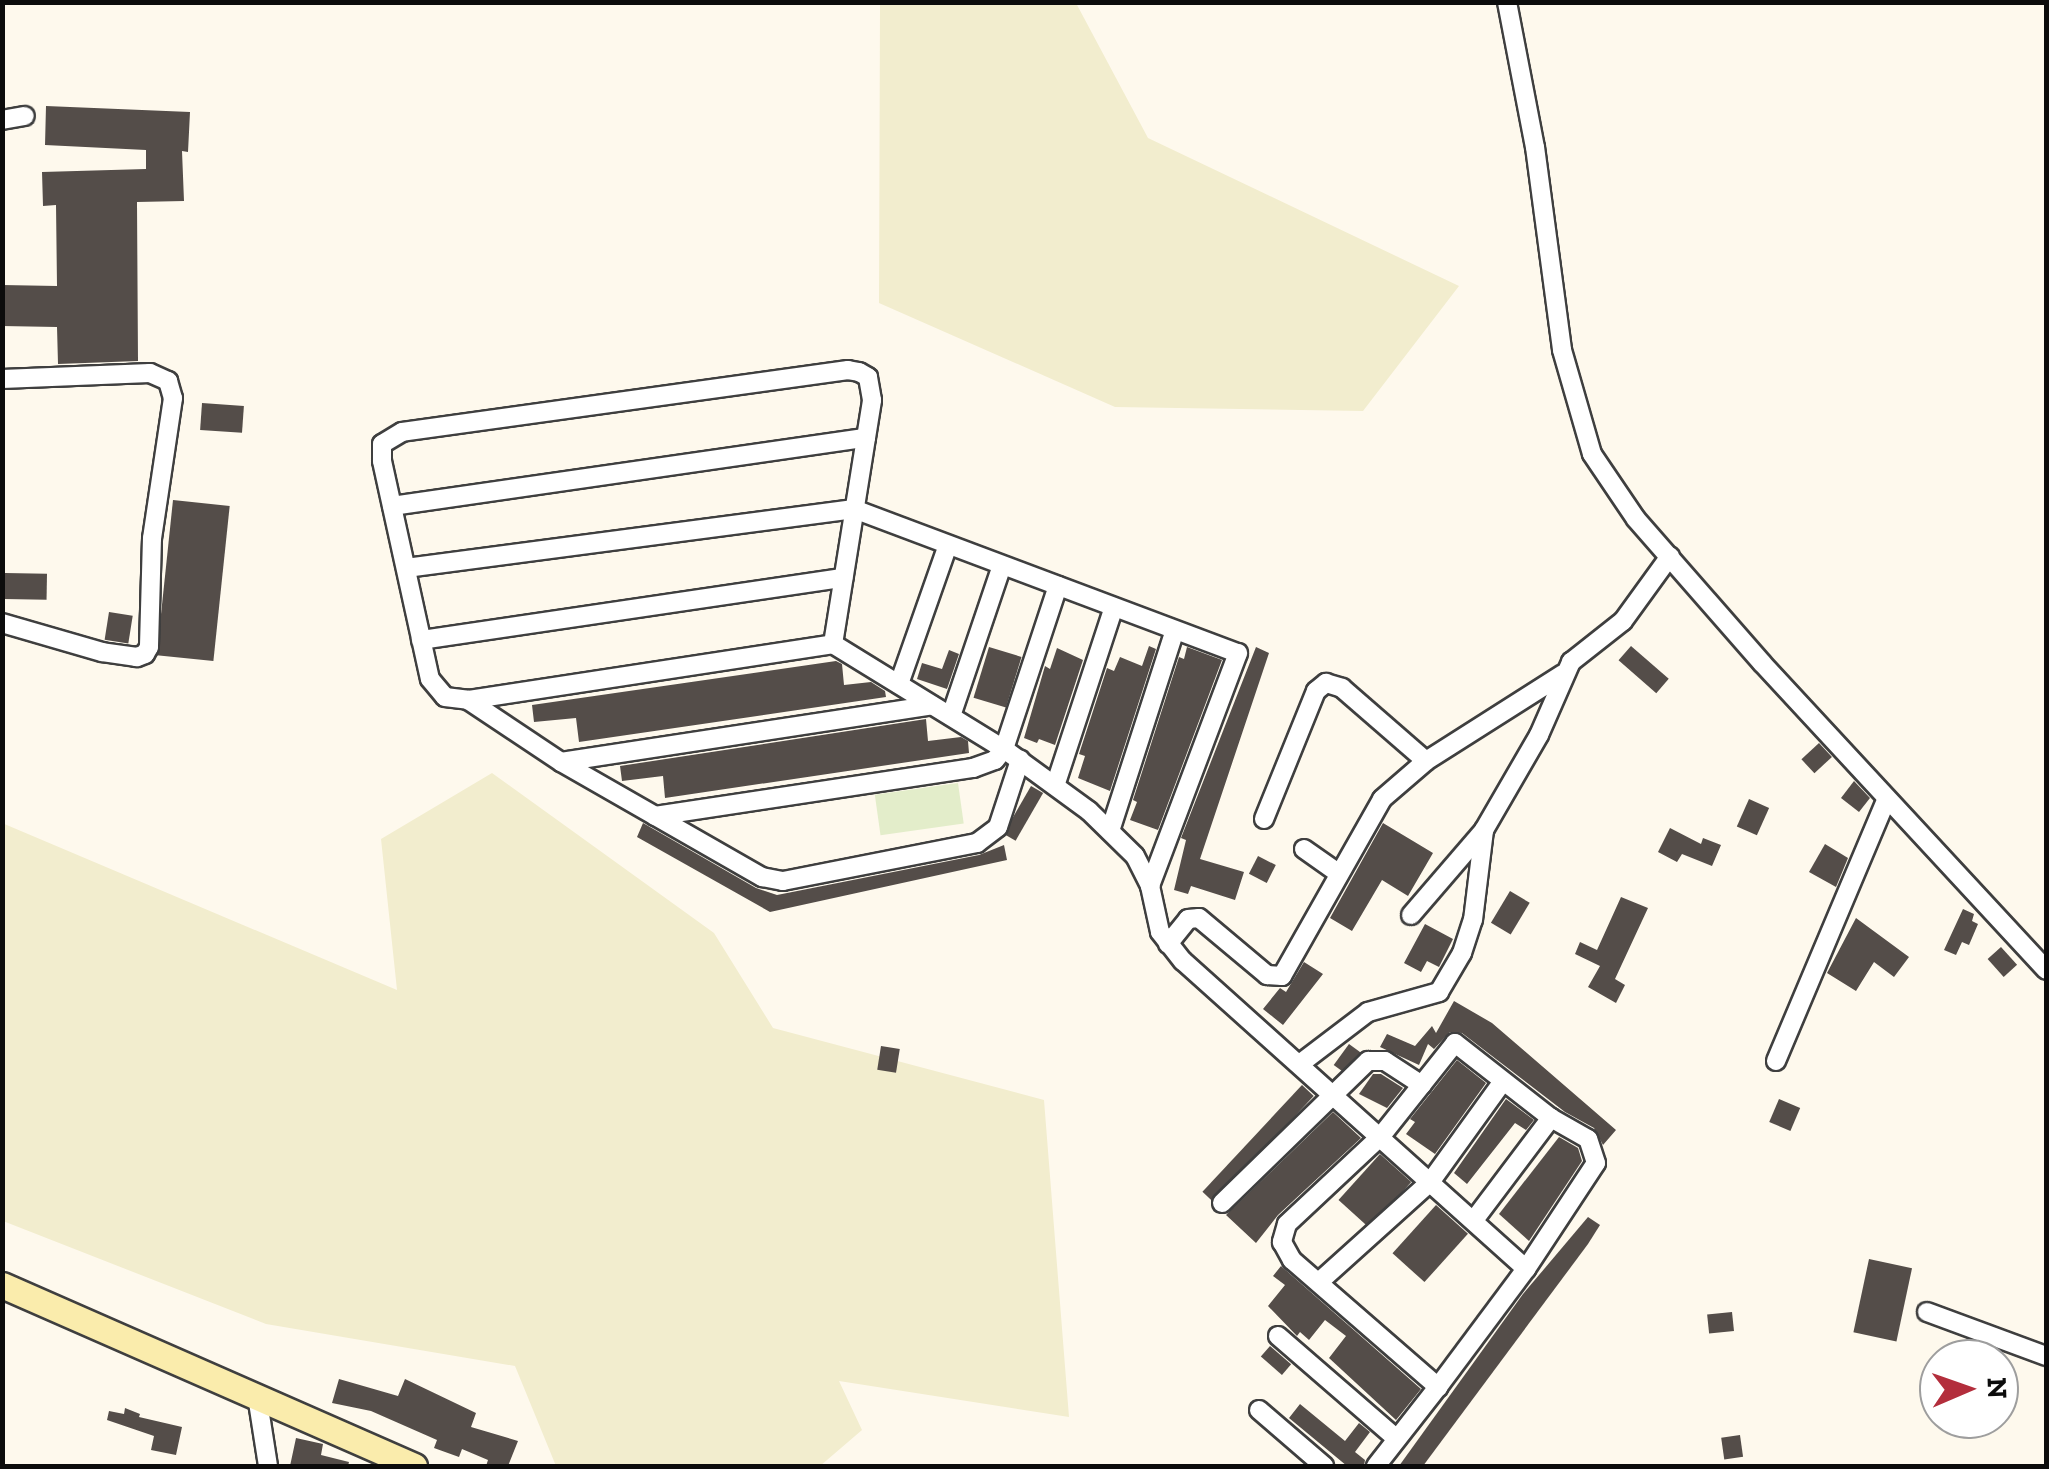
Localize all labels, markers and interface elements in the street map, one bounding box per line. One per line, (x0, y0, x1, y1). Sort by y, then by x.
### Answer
north arrow (1919, 1339, 2019, 1439)
text: N (1981, 1377, 2014, 1399)

